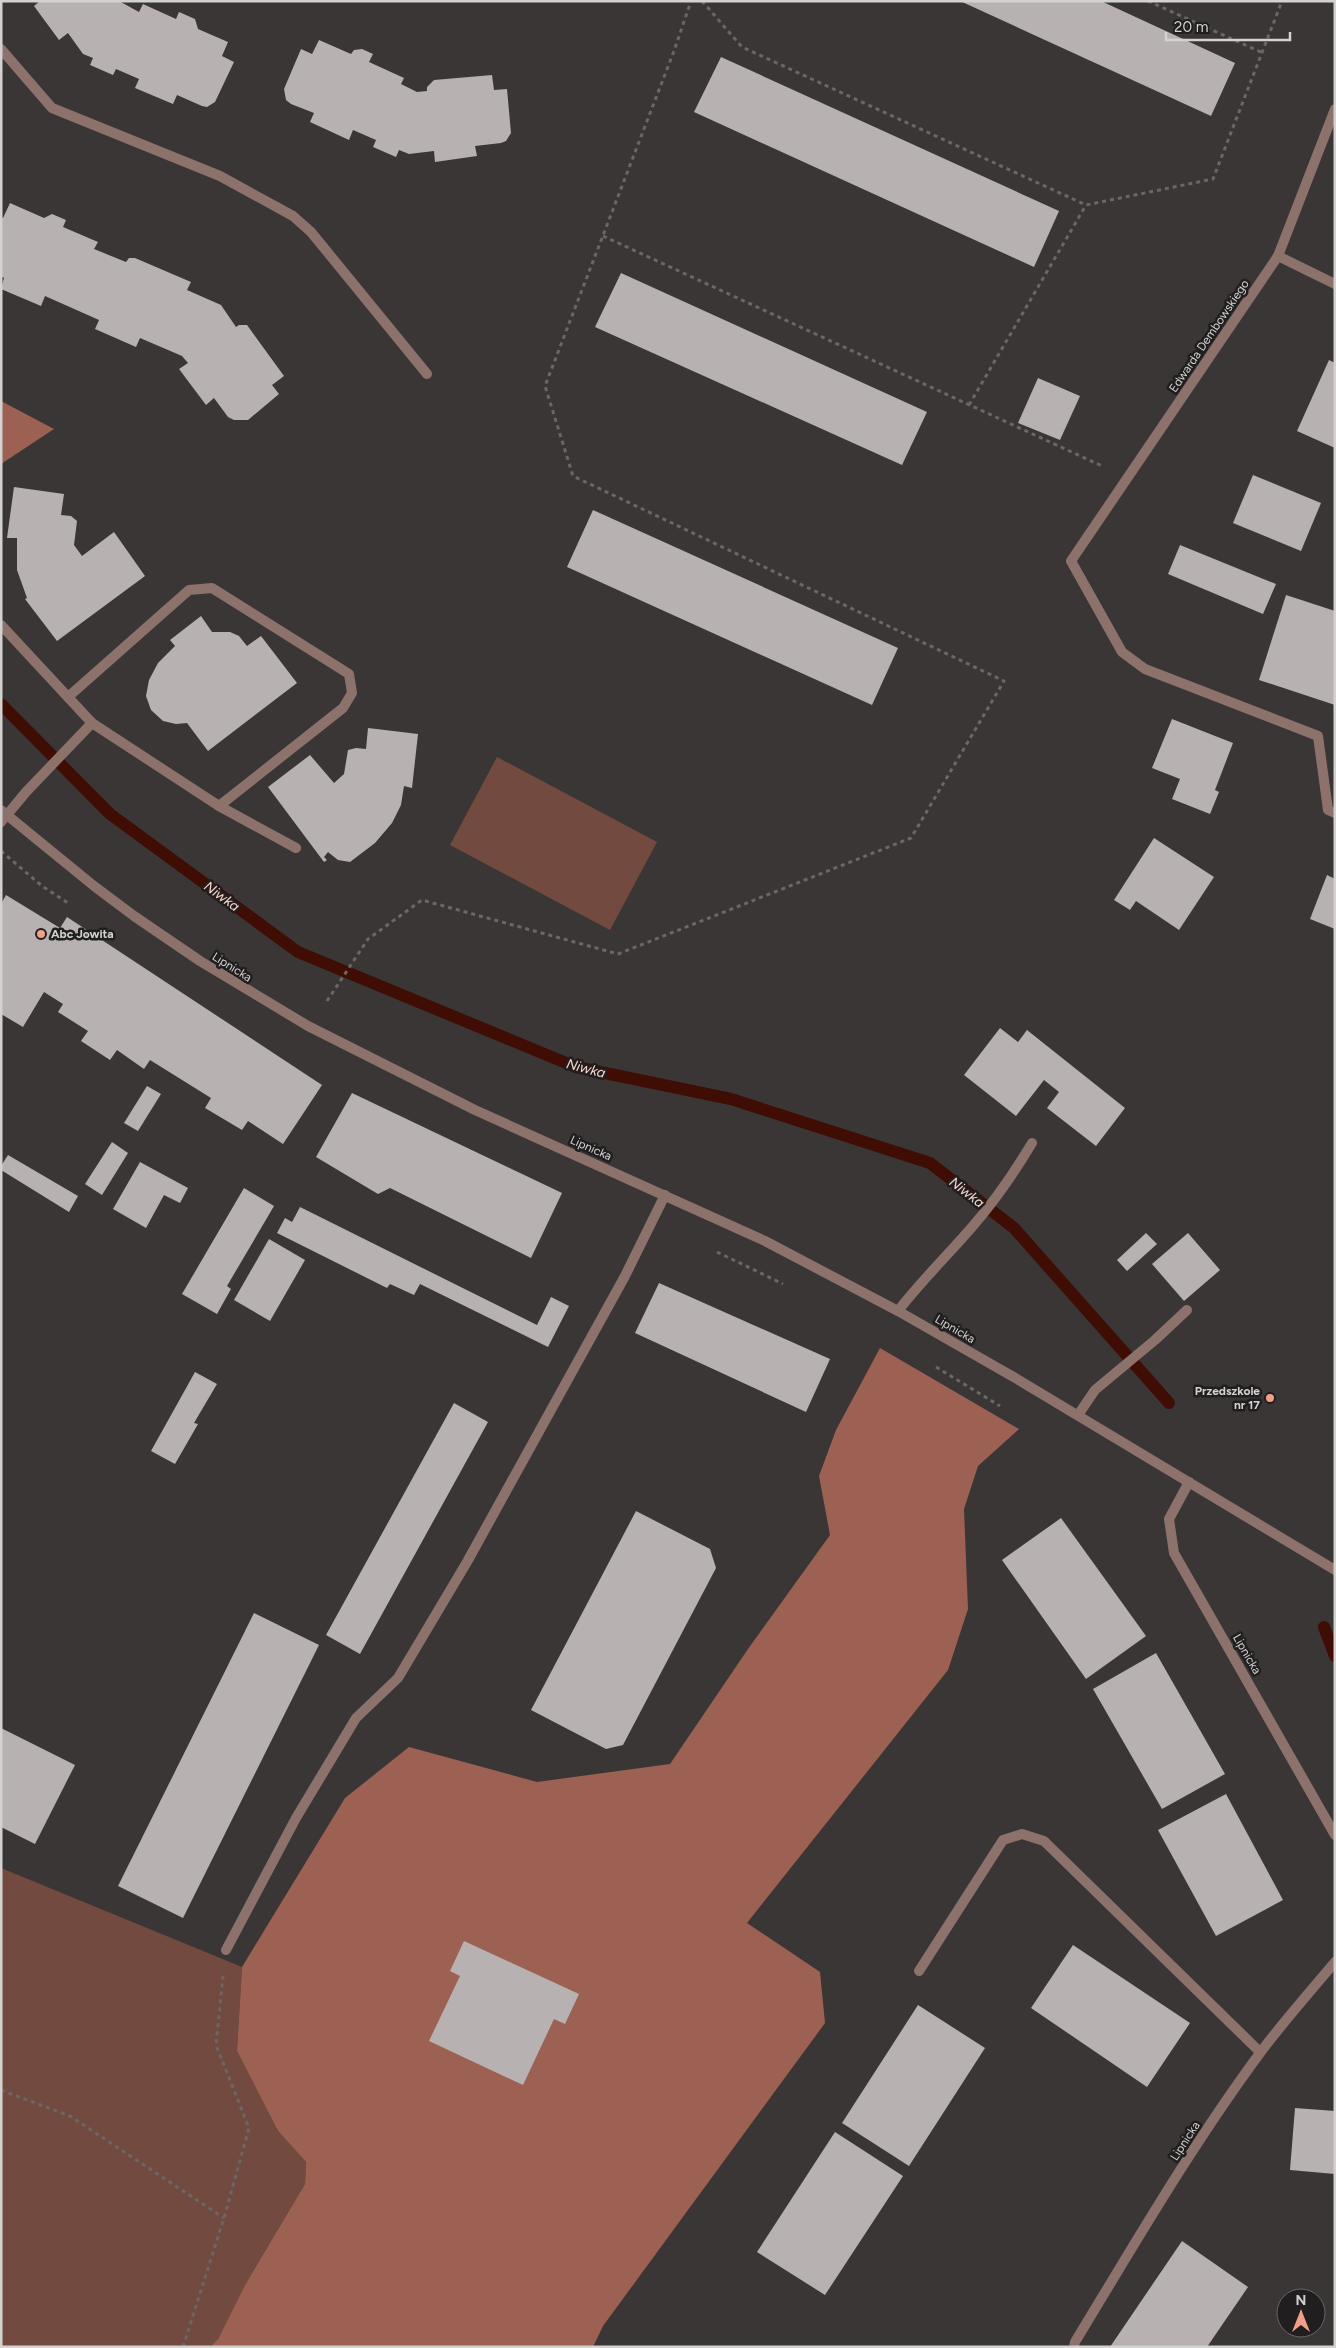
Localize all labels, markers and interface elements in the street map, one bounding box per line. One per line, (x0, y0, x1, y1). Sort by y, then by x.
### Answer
scale bar (1166, 10, 1290, 42)
text: 20 m (1174, 18, 1208, 36)
street label: Edwarda Dembowskiego (1166, 277, 1252, 395)
water label: Niwka (201, 878, 243, 915)
place label: Abc Jowita (51, 927, 114, 941)
marker: Abc Jowita (35, 928, 47, 940)
street label: Lipnicka (210, 949, 254, 985)
water label: Niwka (564, 1055, 607, 1082)
street label: Lipnicka (568, 1133, 614, 1163)
water label: Niwka (946, 1173, 988, 1211)
street label: Lipnicka (932, 1312, 978, 1346)
place label: Przedszkole nr 17 (1195, 1384, 1260, 1412)
marker: Przedszkole nr 17 (1264, 1392, 1276, 1404)
street label: Lipnicka (1230, 1631, 1264, 1677)
street label: Lipnicka (1167, 2119, 1203, 2163)
north arrow (1276, 2288, 1326, 2338)
text: N (1296, 2292, 1306, 2309)

